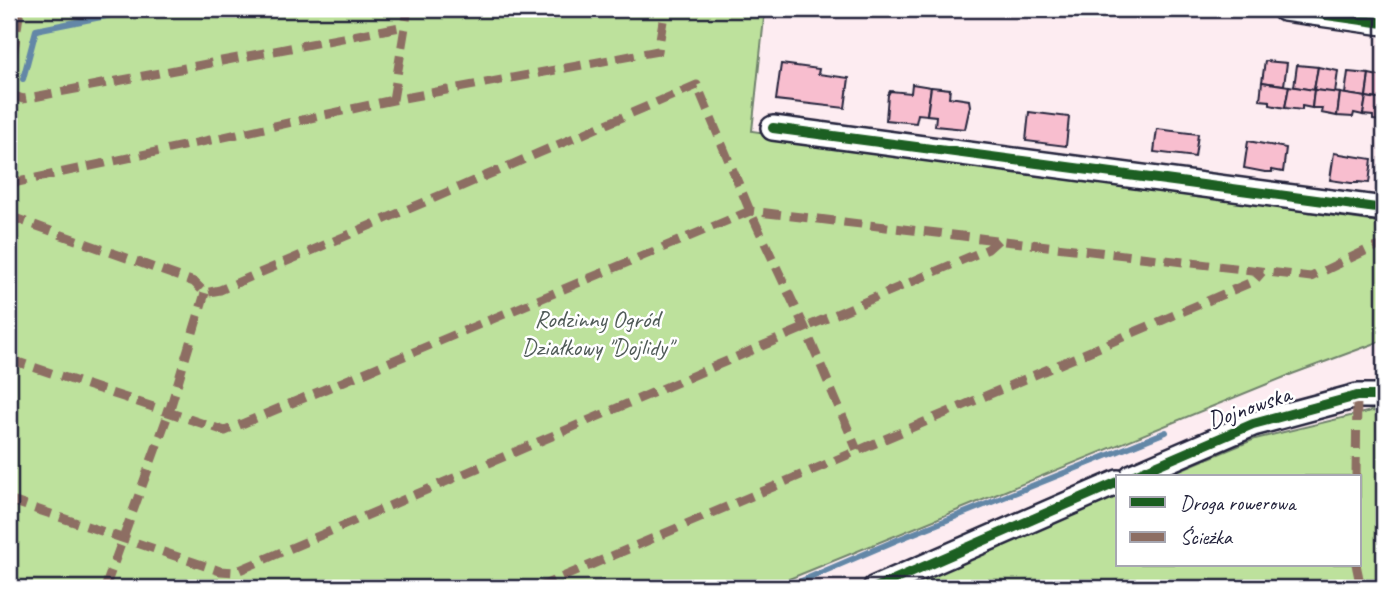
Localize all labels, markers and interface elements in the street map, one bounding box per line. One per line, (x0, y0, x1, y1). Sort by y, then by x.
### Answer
park label: Rodzinny Ogród Działkowy "Dojlidy" (522, 304, 678, 362)
street label: Dojnowska (1204, 378, 1296, 435)
legend (1116, 475, 1362, 566)
text: Droga rowerowa (1180, 490, 1298, 516)
text: Ścieżka (1180, 524, 1234, 550)

